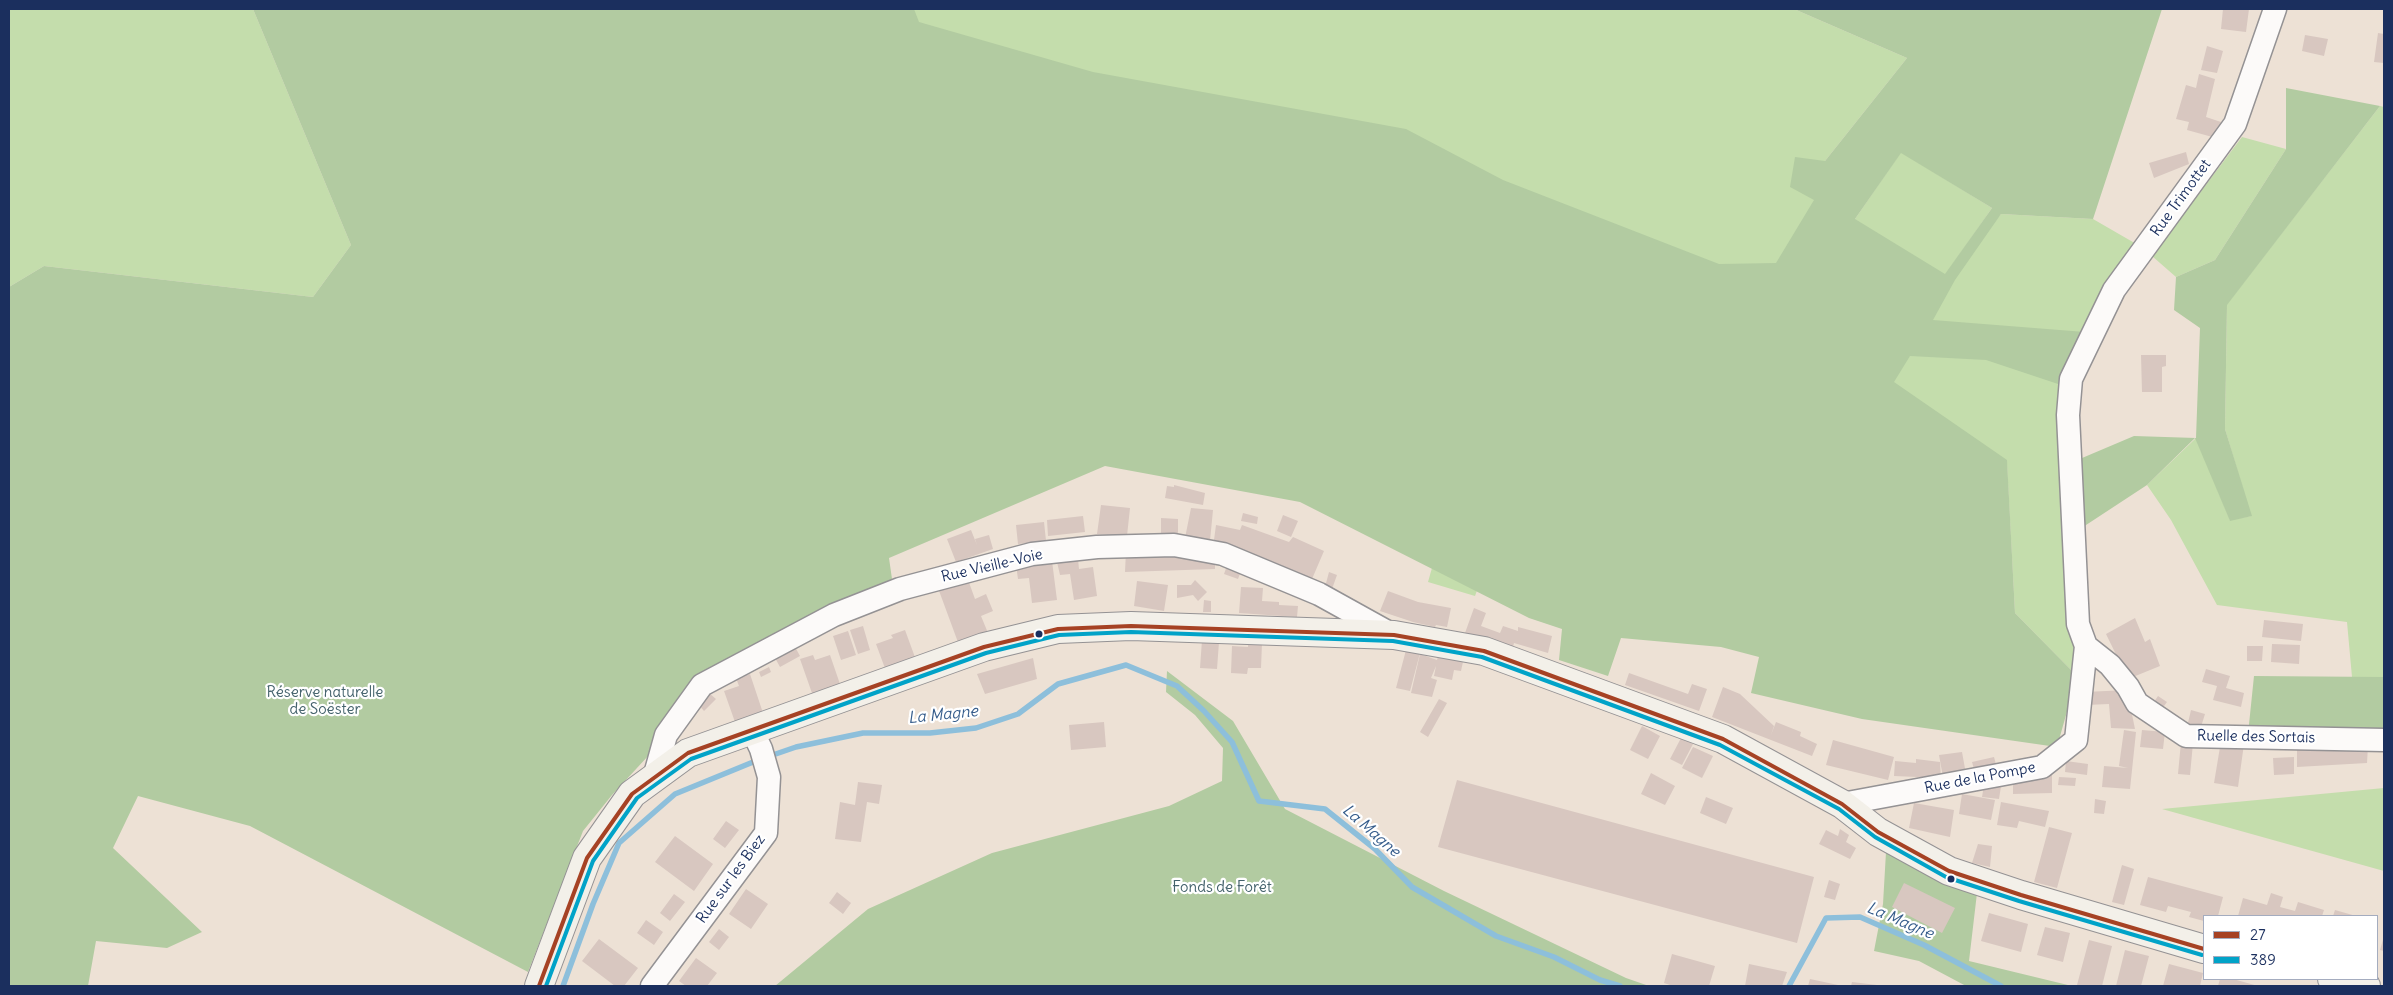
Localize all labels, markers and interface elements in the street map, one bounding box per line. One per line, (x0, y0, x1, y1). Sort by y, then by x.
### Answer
street label: Rue Trimottet (2147, 156, 2215, 240)
street label: Rue Vieille-Voie (940, 546, 1044, 586)
unlabelled marker (1034, 629, 1044, 639)
park label: Réserve naturelle de Soëster (267, 684, 383, 719)
water label: La Magne (907, 702, 979, 728)
street label: Ruelle des Sortais (2197, 727, 2315, 747)
street label: Rue de la Pompe (1923, 758, 2037, 798)
water label: La Magne (1338, 801, 1404, 861)
street label: Rue sur les Biez (693, 831, 769, 927)
unlabelled marker (1946, 874, 1956, 884)
park label: Fonds de Forêt (1172, 879, 1272, 897)
water label: La Magne (1864, 898, 1936, 944)
legend (2203, 915, 2378, 980)
text: 27 (2250, 925, 2266, 944)
text: 389 (2250, 950, 2276, 969)

